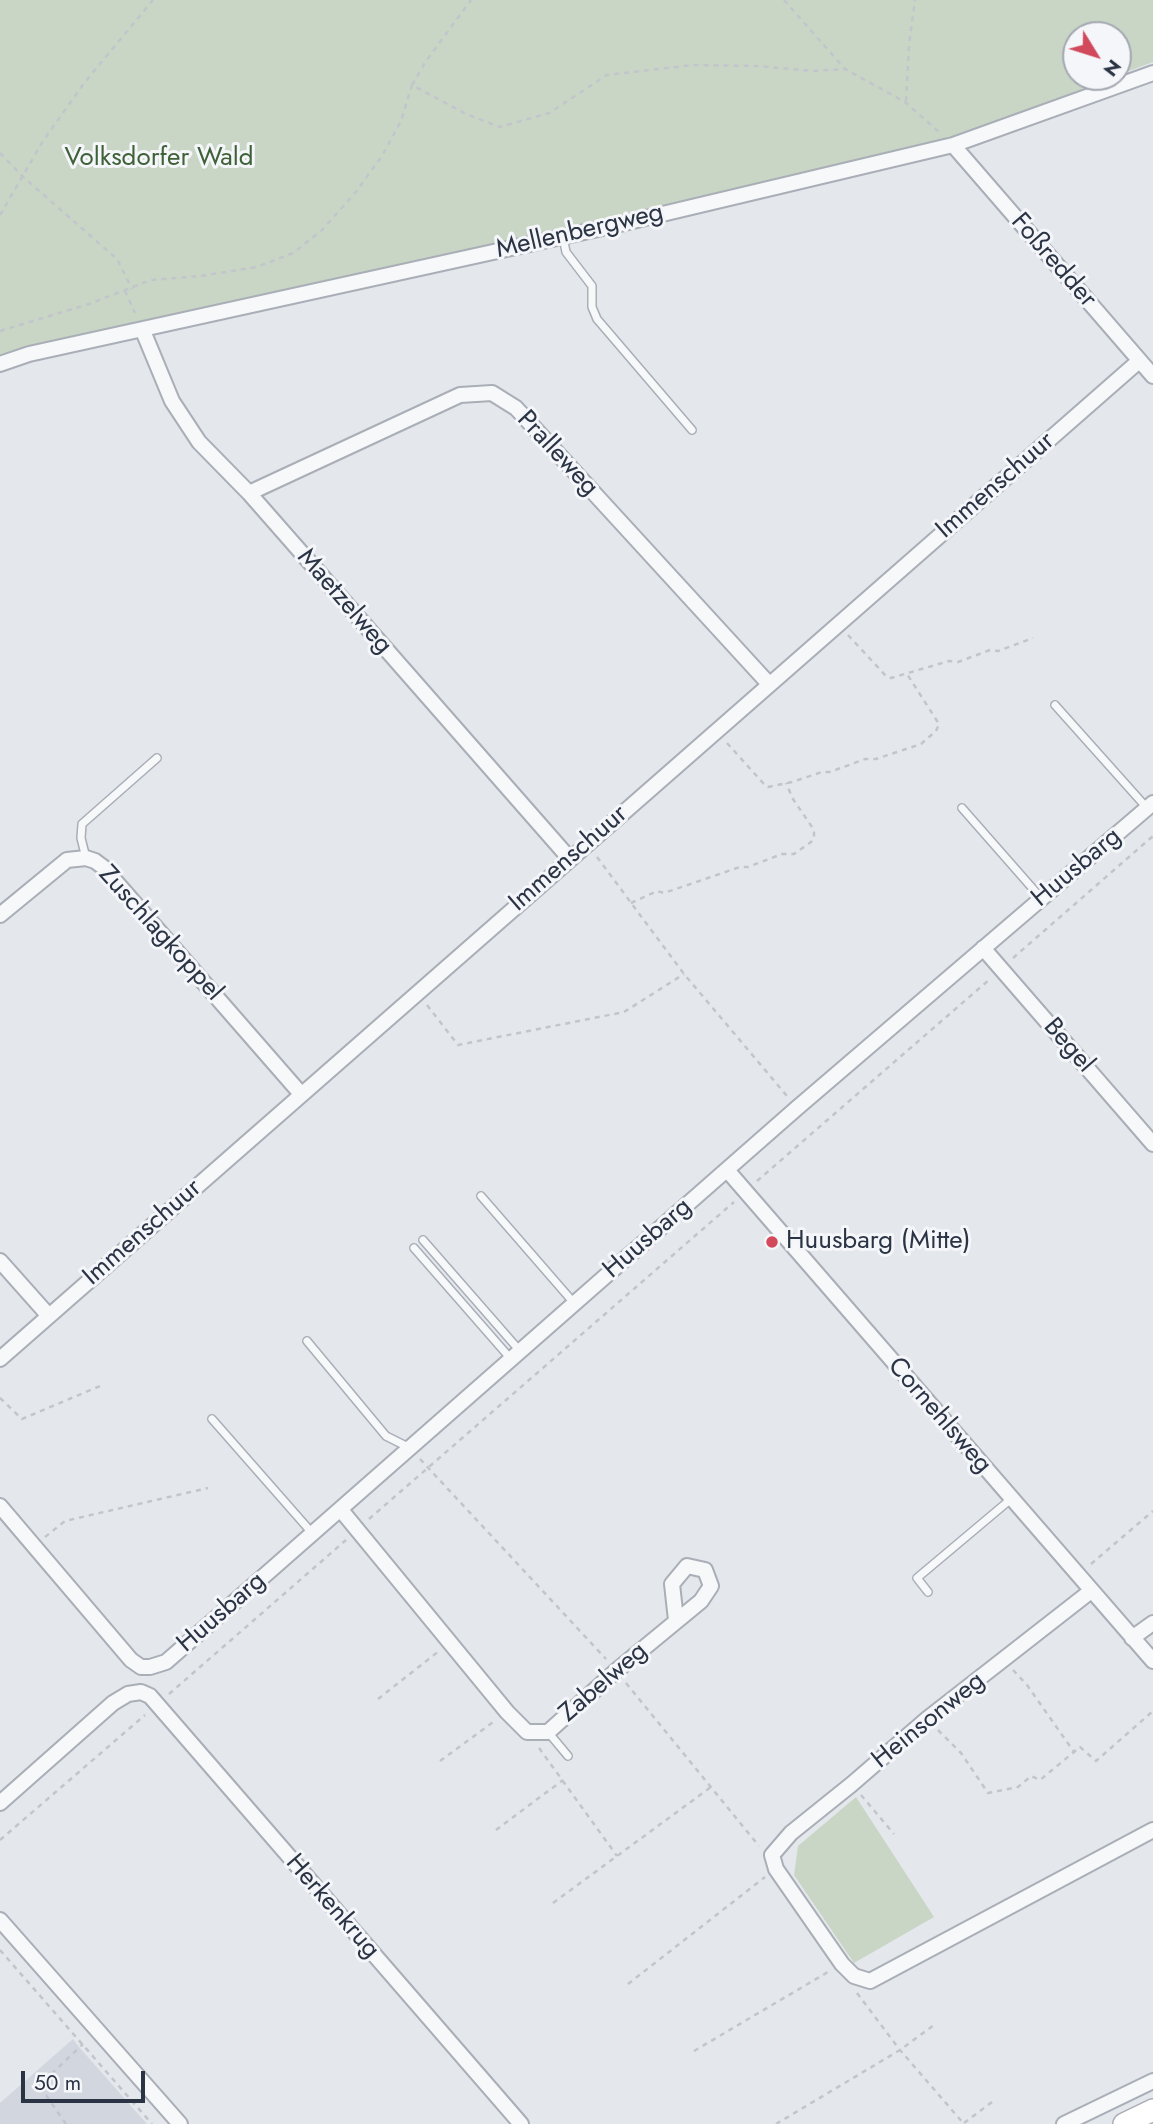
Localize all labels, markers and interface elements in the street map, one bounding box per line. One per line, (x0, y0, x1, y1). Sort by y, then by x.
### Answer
north arrow (1062, 21, 1132, 91)
text: N (1097, 54, 1128, 82)
park label: Volksdorfer Wald (64, 143, 254, 175)
street label: Mellenbergweg (493, 198, 667, 266)
street label: Foßredder (1004, 207, 1102, 315)
street label: Pralleweg (510, 405, 604, 503)
street label: Immenschuur (930, 426, 1062, 546)
street label: Maetzelweg (290, 543, 398, 661)
street label: Immenschuur (503, 799, 635, 919)
street label: Huusbarg (1026, 822, 1128, 914)
street label: Zuschlagkoppel (91, 860, 229, 1008)
street label: Begel (1036, 1012, 1100, 1080)
street label: Immenschuur (77, 1173, 209, 1293)
street label: Huusbarg (597, 1192, 699, 1286)
place label: Huusbarg (Mitte) (786, 1226, 971, 1258)
marker: Huusbarg (Mitte) (764, 1234, 780, 1250)
street label: Cornehlsweg (880, 1352, 998, 1480)
street label: Huusbarg (171, 1566, 273, 1660)
street label: Zabelweg (554, 1636, 654, 1730)
street label: Heinsonweg (866, 1666, 992, 1776)
street label: Herkenkrug (278, 1849, 386, 1965)
scale bar (24, 2058, 149, 2102)
text: 50 m (34, 2068, 81, 2098)

